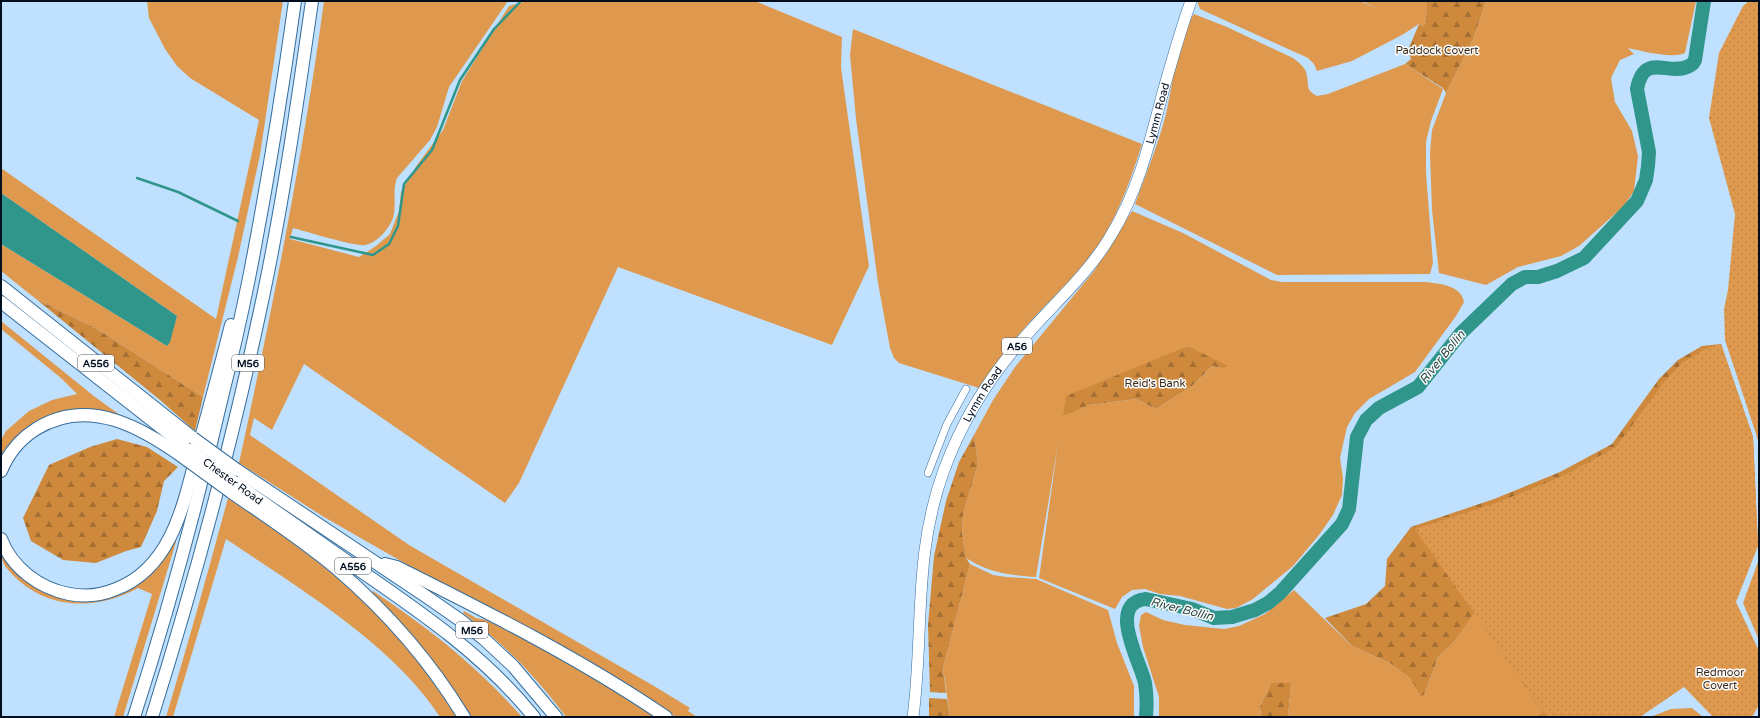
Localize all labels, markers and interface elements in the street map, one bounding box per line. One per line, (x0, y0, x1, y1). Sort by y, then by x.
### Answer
park label: Paddock Covert (1395, 44, 1479, 57)
street label: Lymm Road (1143, 81, 1172, 146)
water label: River Bollin (1416, 327, 1468, 386)
road number: A56 (1002, 338, 1032, 354)
road number: A556 (78, 355, 114, 371)
road number: M56 (232, 355, 264, 371)
street label: Lymm Road (961, 364, 1005, 424)
park label: Reid's Bank (1125, 377, 1185, 390)
street label: Chester Road (200, 455, 265, 508)
road number: A556 (335, 558, 371, 574)
water label: River Bollin (1149, 594, 1215, 624)
road number: M56 (456, 622, 488, 638)
park label: Redmoor Covert (1696, 666, 1745, 692)

